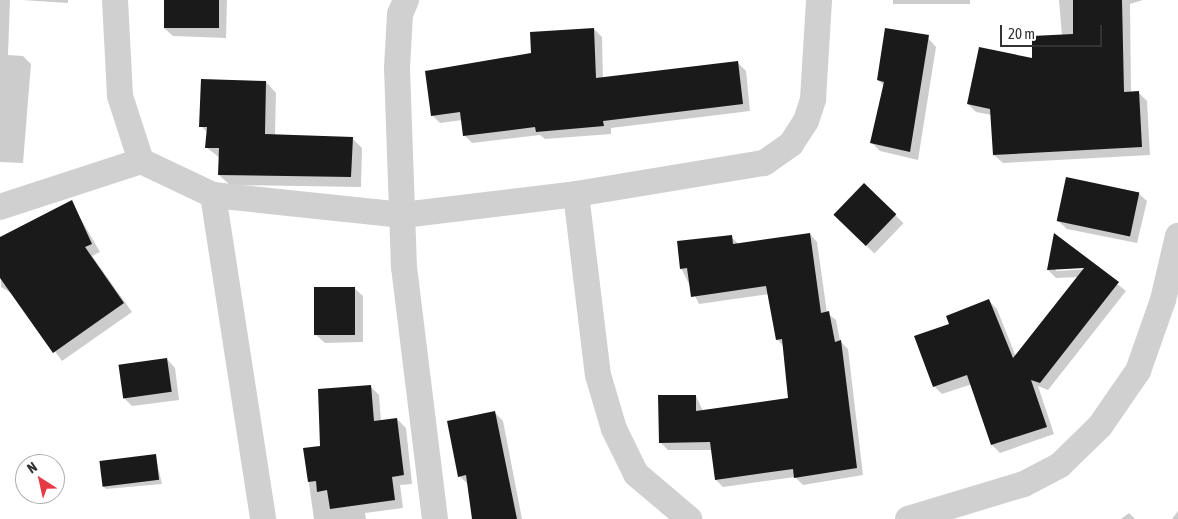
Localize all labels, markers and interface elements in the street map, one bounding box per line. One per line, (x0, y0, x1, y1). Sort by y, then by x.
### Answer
scale bar (1003, 15, 1106, 47)
text: 20 m (1008, 25, 1035, 42)
north arrow (15, 454, 65, 504)
text: N (24, 459, 40, 476)

